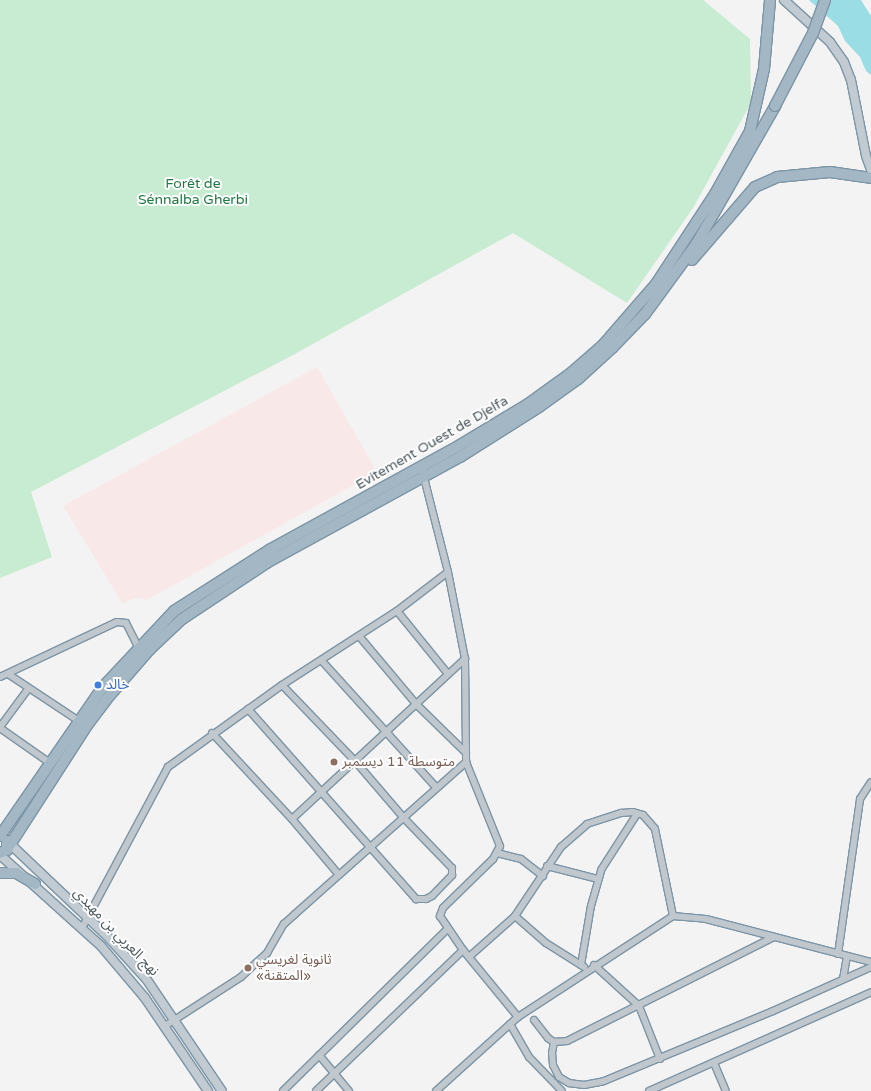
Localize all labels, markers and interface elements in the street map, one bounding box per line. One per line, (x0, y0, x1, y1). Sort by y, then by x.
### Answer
park label: Forêt de Sénnalba Gherbi (138, 176, 248, 208)
street label: Evitement Ouest de Djelfa (353, 392, 511, 494)
place label: خالد (106, 677, 129, 693)
marker: خالد (93, 680, 103, 690)
place label: متوسطة 11 ديسمبر (342, 754, 455, 770)
marker: متوسطة 11 ديسمبر (329, 757, 339, 767)
street label: نهج العربي بن مهيدي (70, 884, 162, 980)
place label: ثانوية لغريسي «المتقنة» (256, 952, 332, 984)
marker: ثانوية لغريسي «المتقنة» (243, 963, 253, 973)

